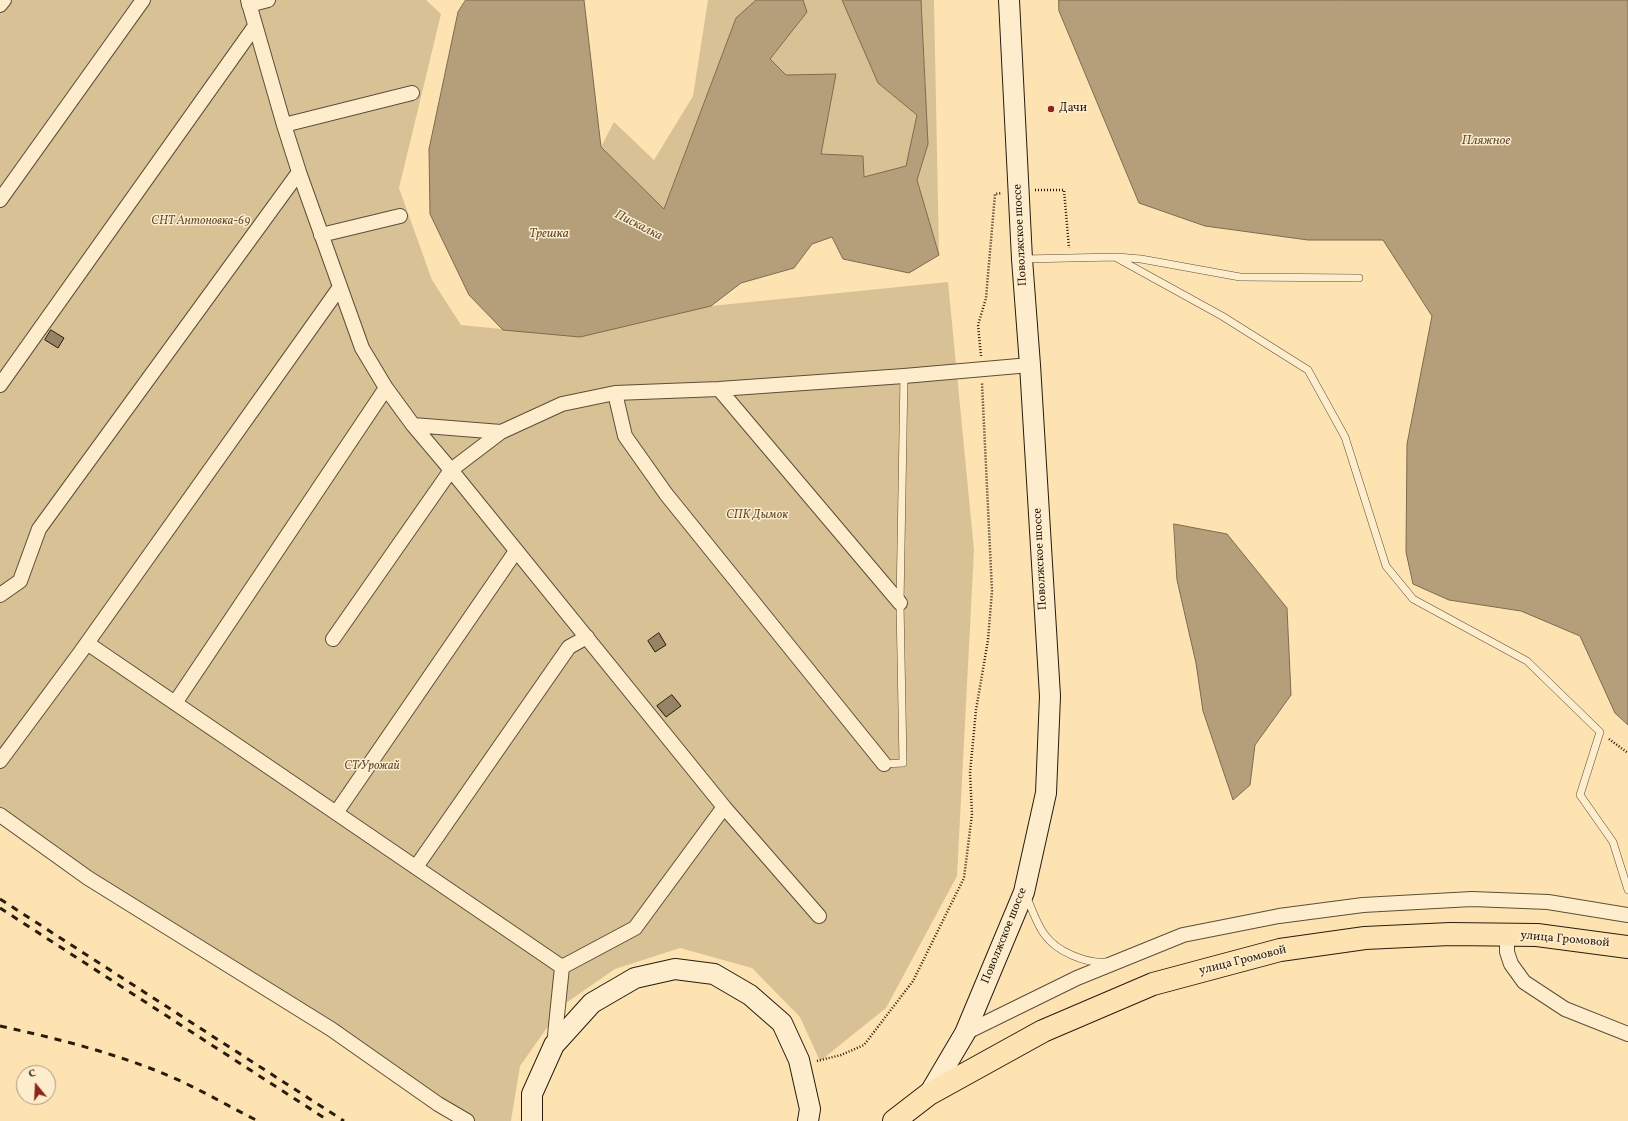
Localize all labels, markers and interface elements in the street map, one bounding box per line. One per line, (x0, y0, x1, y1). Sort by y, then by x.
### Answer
place label: Дачи (1059, 102, 1087, 116)
marker: Дачи (1046, 104, 1056, 114)
water label: Пляжное (1462, 134, 1510, 150)
street label: Поволжское шоссе (1011, 183, 1031, 287)
water label: Пискалка (611, 207, 665, 245)
park label: СНТ Антоновка-69 (151, 215, 251, 229)
water label: Трешка (529, 227, 569, 243)
street label: Поволжское шоссе (1031, 507, 1051, 611)
park label: СПК Дымок (726, 509, 788, 523)
park label: СТ Урожай (344, 760, 400, 774)
street label: Поволжское шоссе (979, 886, 1031, 986)
street label: улица Громовой (1520, 929, 1610, 951)
street label: улица Громовой (1198, 943, 1288, 979)
north arrow (16, 1065, 56, 1105)
text: С (27, 1066, 38, 1082)

